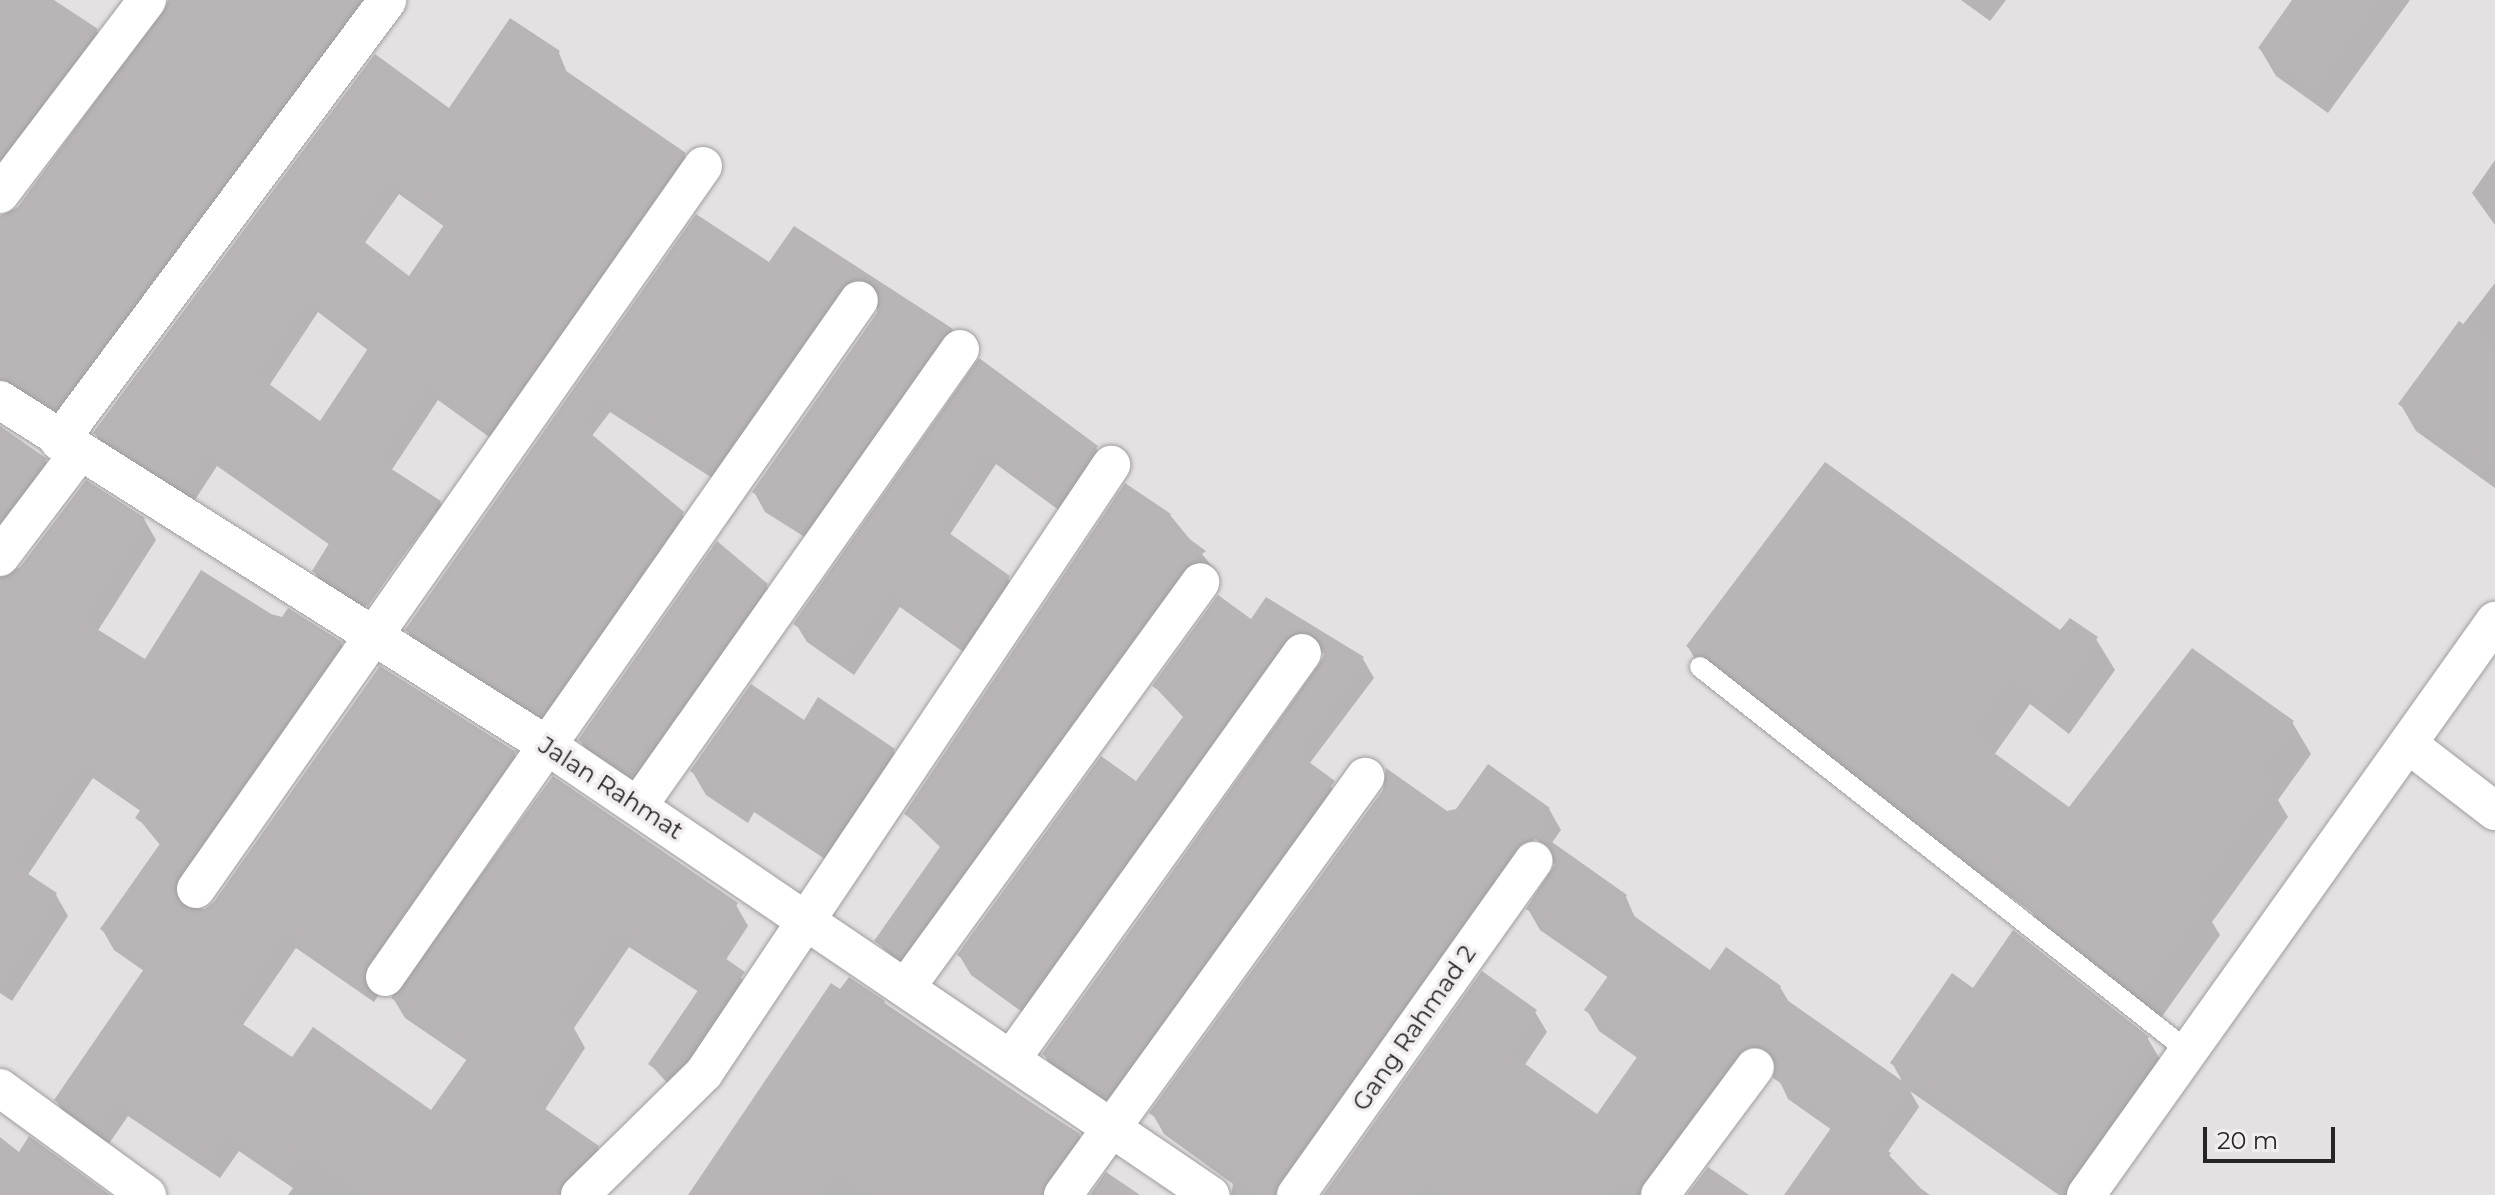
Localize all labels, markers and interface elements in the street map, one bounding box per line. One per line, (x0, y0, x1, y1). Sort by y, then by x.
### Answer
street label: Jalan Rahmat (533, 731, 689, 845)
street label: Gang Rahmad 2 (1346, 940, 1482, 1116)
scale bar (2207, 1111, 2339, 1161)
text: 20 m (2217, 1126, 2278, 1155)

